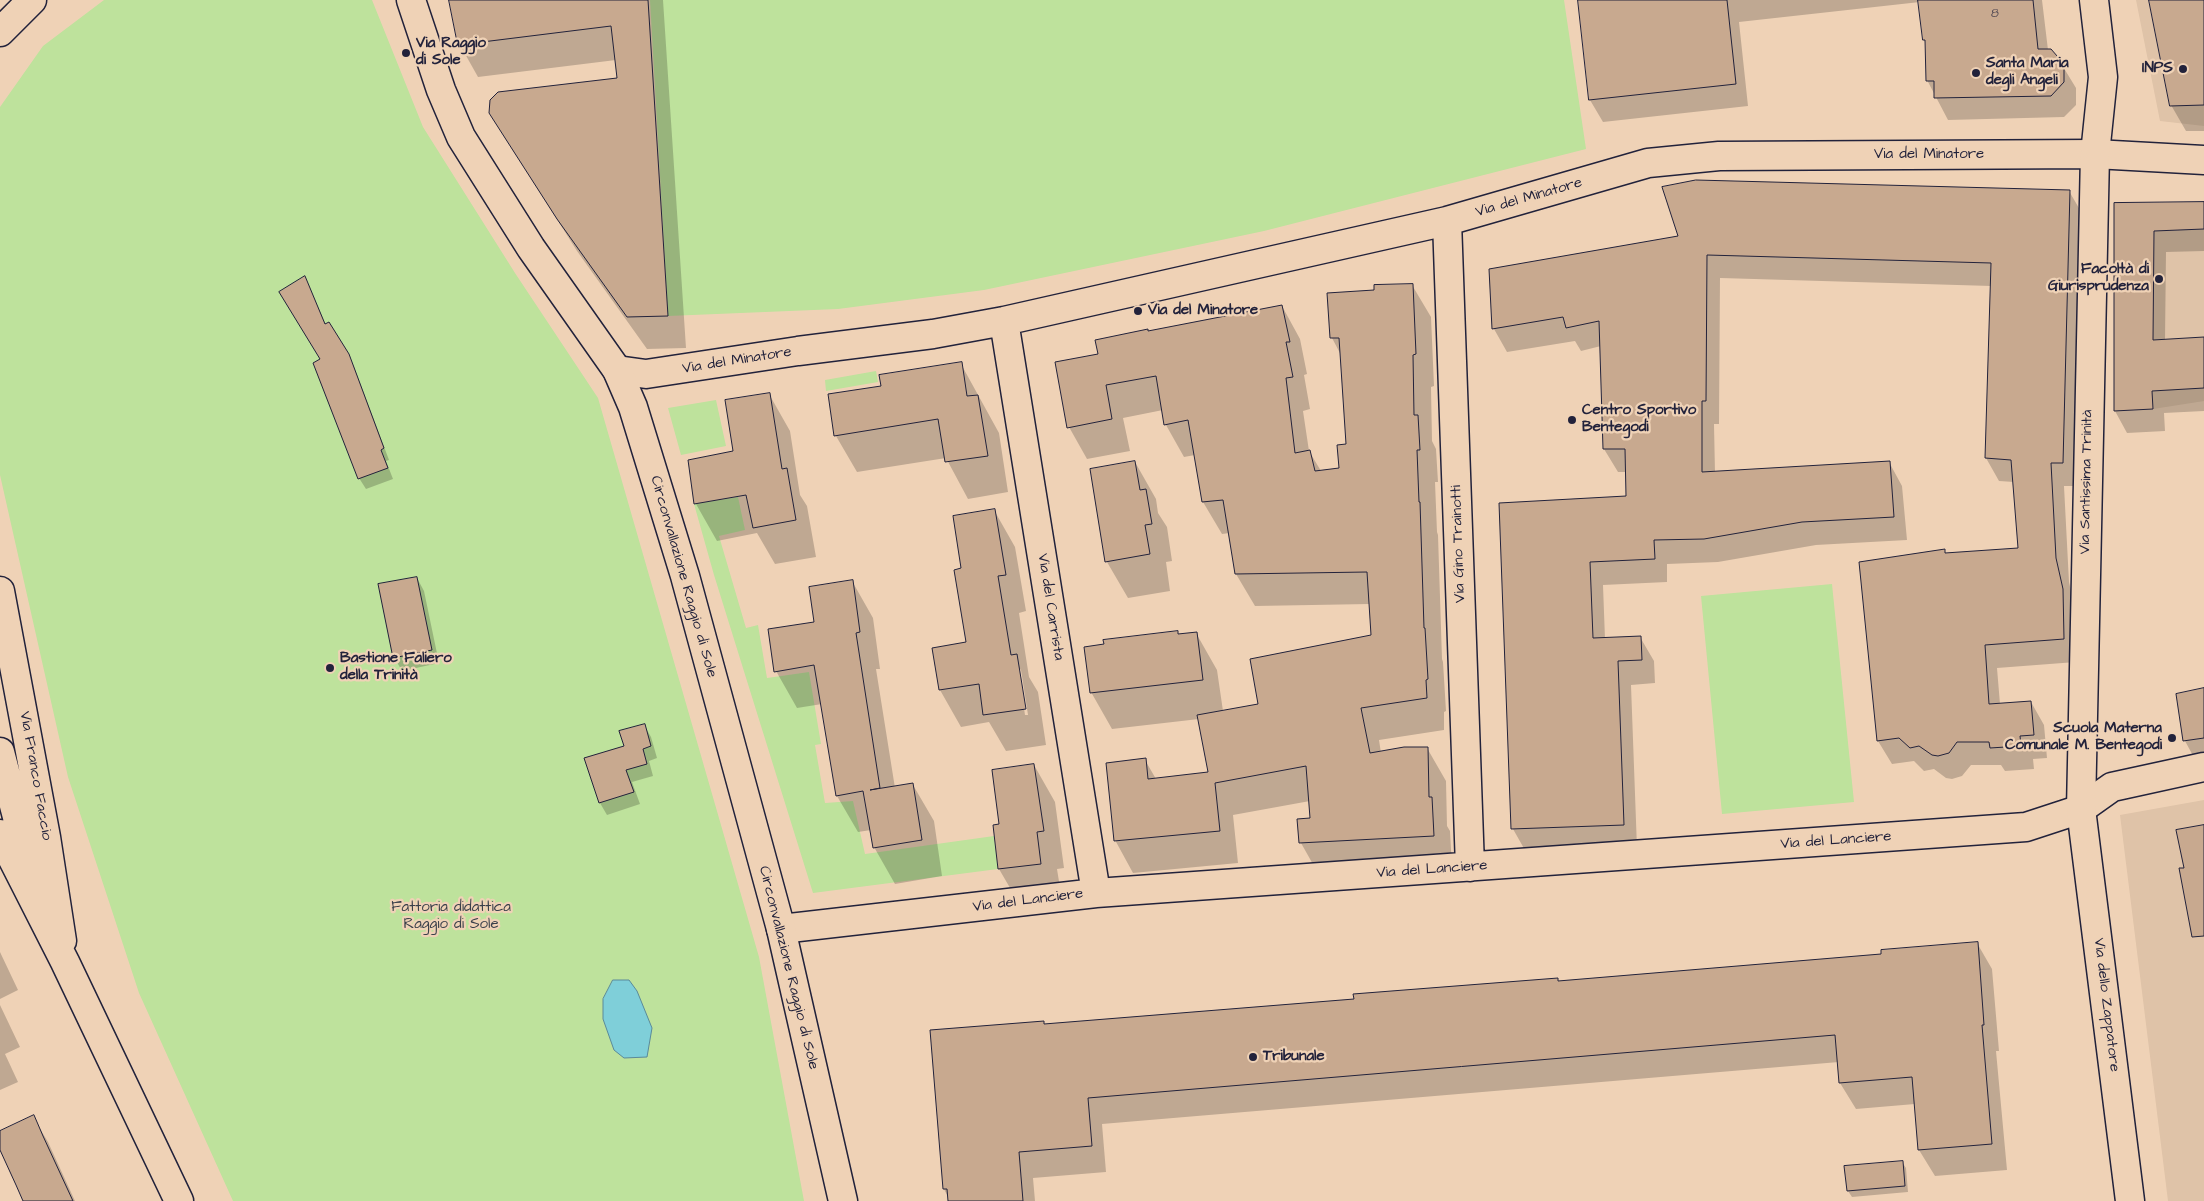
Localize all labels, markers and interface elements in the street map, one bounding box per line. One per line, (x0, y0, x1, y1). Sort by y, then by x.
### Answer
house number: 8 (1991, 7, 1999, 21)
place label: Via Raggio di Sole (416, 35, 486, 70)
marker: Via Raggio di Sole (400, 47, 412, 59)
place label: Santa Maria degli Angeli (1986, 55, 2069, 90)
place label: INPS (2142, 60, 2173, 78)
marker: INPS (2177, 63, 2189, 75)
marker: Santa Maria degli Angeli (1970, 67, 1982, 79)
street label: Via del Minatore (1874, 146, 1984, 164)
street label: Via del Minatore (1474, 174, 1584, 222)
place label: Facoltà di Giurisprudenza (2048, 261, 2149, 296)
marker: Facoltà di Giurisprudenza (2153, 273, 2165, 285)
place label: Via del Minatore (1148, 302, 1258, 320)
marker: Via del Minatore (1132, 305, 1144, 317)
street label: Via del Minatore (681, 343, 793, 379)
place label: Centro Sportivo Bentegodi (1582, 402, 1696, 437)
street label: Via Santissima Trinità (2077, 410, 2097, 554)
marker: Centro Sportivo Bentegodi (1566, 414, 1578, 426)
street label: Circonvallazione Raggio di Sole (646, 474, 720, 680)
street label: Via Gino Trainotti (1448, 485, 1470, 603)
street label: Via del Carrista (1033, 552, 1067, 662)
place label: Bastione Faliero della Trinità (340, 650, 452, 685)
marker: Bastione Faliero della Trinità (324, 662, 336, 674)
street label: Via Franco Faccio (15, 710, 55, 842)
place label: Scuola Materna Comunale M. Bentegodi (2005, 720, 2162, 755)
marker: Scuola Materna Comunale M. Bentegodi (2166, 732, 2178, 744)
street label: Via del Lanciere (1780, 828, 1892, 854)
street label: Via del Lanciere (1376, 857, 1488, 883)
street label: Circonvallazione Raggio di Sole (754, 864, 822, 1072)
street label: Via del Lanciere (972, 885, 1084, 917)
park label: Fattoria didattica Raggio di Sole (391, 899, 511, 934)
street label: Via dello Zappatore (2089, 937, 2123, 1073)
place label: Tribunale (1263, 1048, 1325, 1066)
marker: Tribunale (1247, 1051, 1259, 1063)

